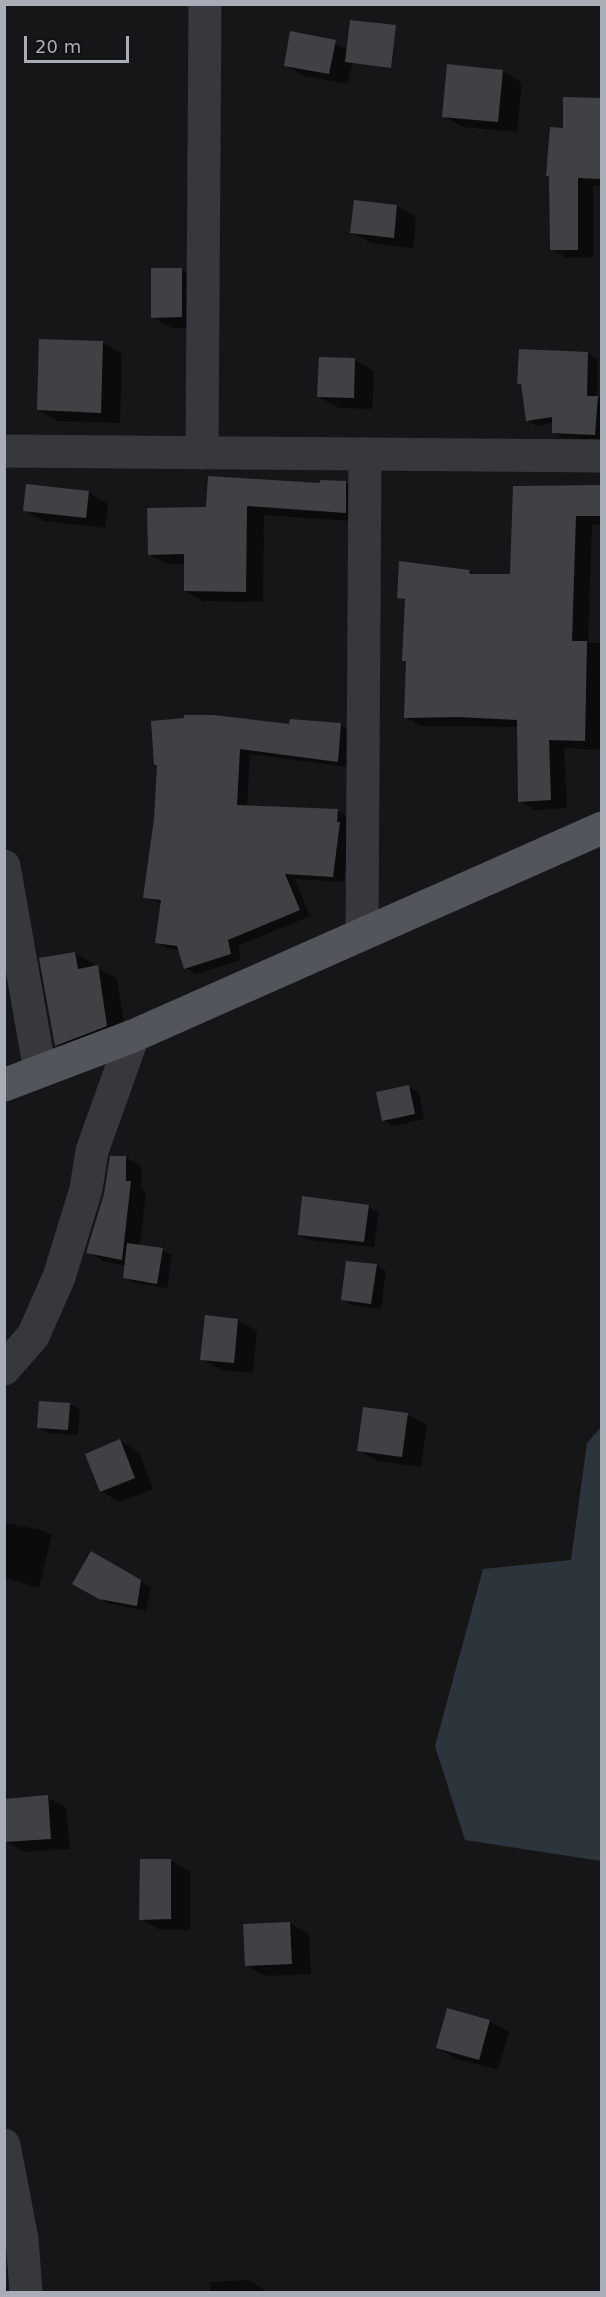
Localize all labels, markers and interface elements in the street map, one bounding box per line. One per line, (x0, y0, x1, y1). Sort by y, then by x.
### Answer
scale bar (27, 24, 132, 62)
text: 20 m (35, 36, 81, 57)

